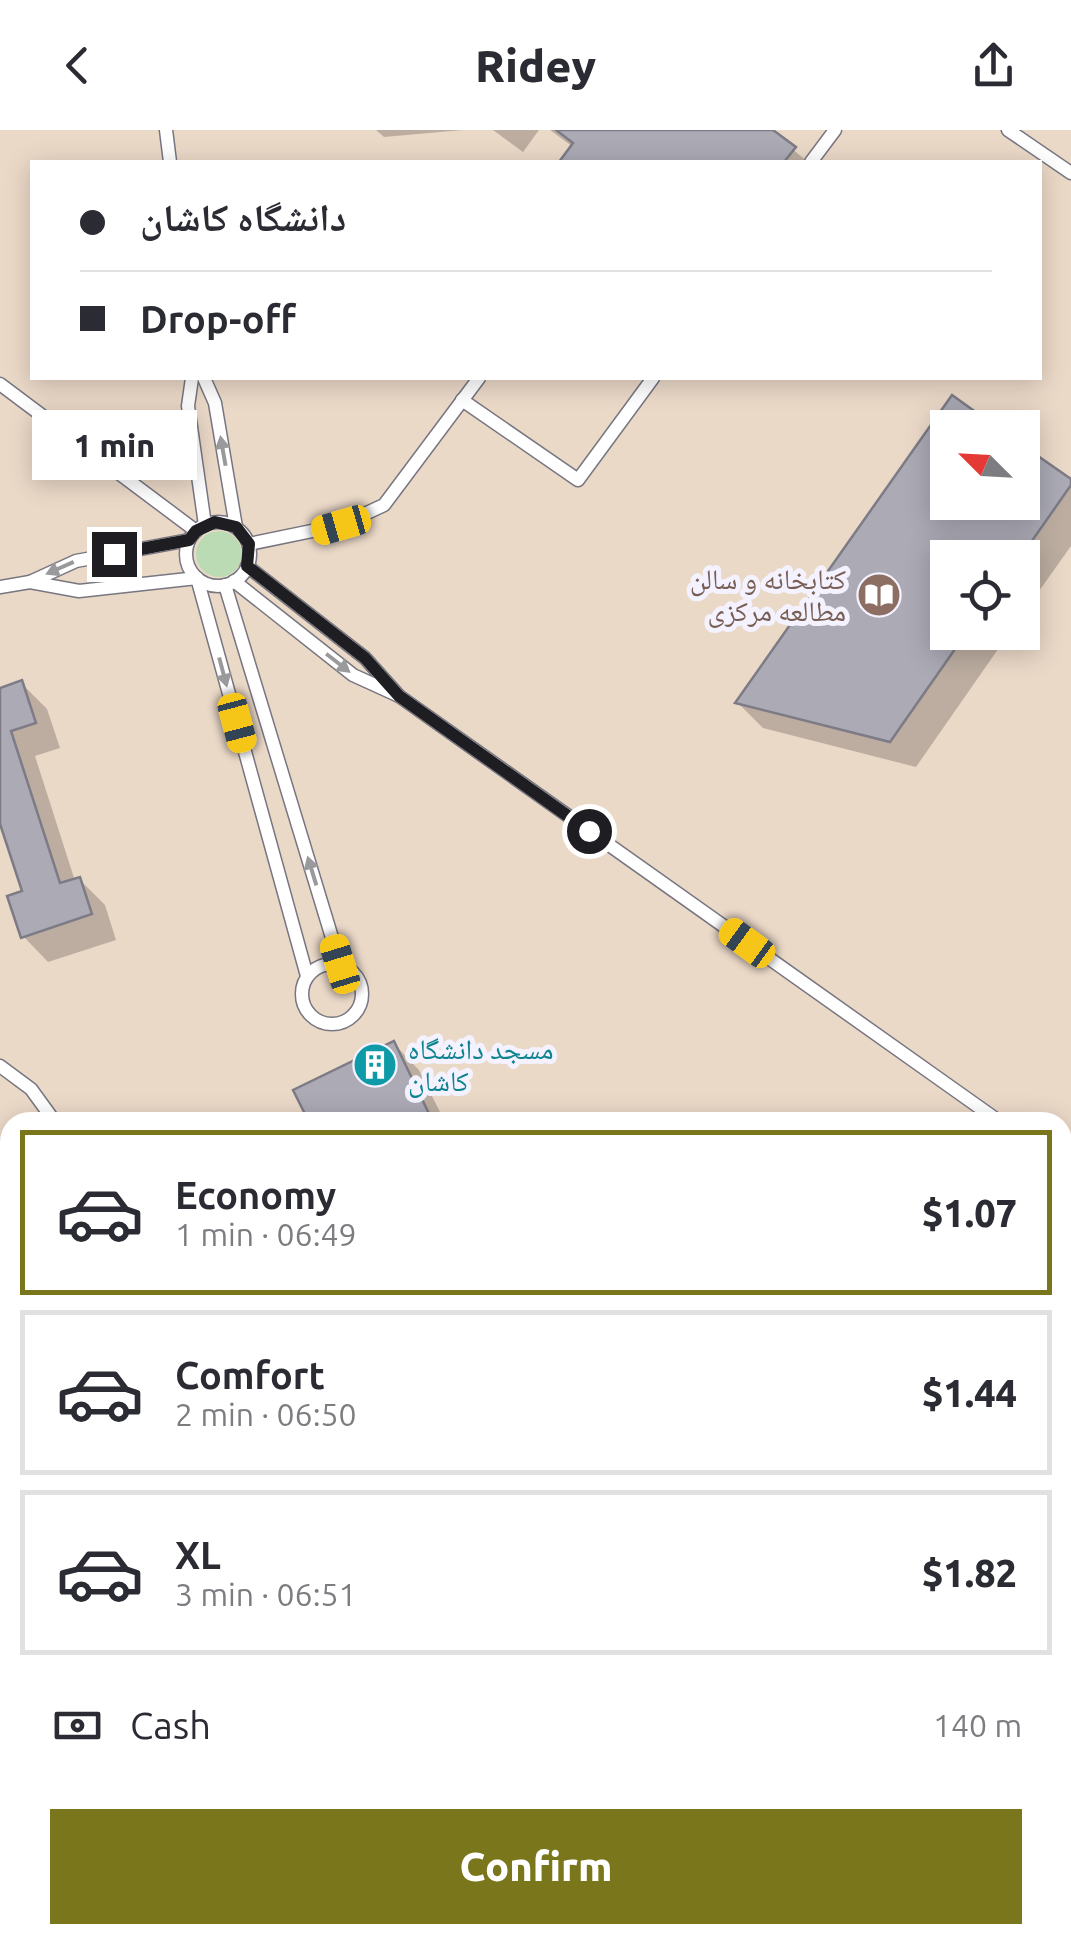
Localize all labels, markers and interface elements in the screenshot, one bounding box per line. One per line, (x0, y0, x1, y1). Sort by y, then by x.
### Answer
icon: back (50, 38, 105, 93)
icon: share (966, 38, 1021, 93)
text: Ridey (475, 40, 596, 91)
text: دانشگاه کاشان (140, 196, 346, 238)
text: Drop-off (140, 298, 296, 340)
callout: 1 min (32, 409, 196, 479)
north arrow (930, 410, 1040, 520)
map controls (930, 410, 1040, 650)
text: 1 min (74, 427, 155, 463)
one-way arrow (215, 435, 230, 467)
car (308, 502, 374, 548)
route end (92, 532, 137, 577)
button: locate (930, 540, 1040, 650)
one-way arrow (45, 560, 74, 577)
place label: کتابخانه و سالن مطالعه مرکزی (690, 563, 846, 628)
library icon: کتابخانه و سالن مطالعه مرکزی (856, 572, 902, 618)
one-way arrow (325, 653, 351, 673)
one-way arrow (216, 657, 231, 688)
car (215, 690, 259, 756)
route start (567, 809, 612, 854)
one-way arrow (304, 855, 319, 886)
car (714, 913, 780, 973)
car (317, 931, 363, 997)
place label: مسجد دانشگاه کاشان (408, 1033, 554, 1098)
building icon: مسجد دانشگاه کاشان (352, 1042, 398, 1088)
icon: car (55, 1168, 145, 1258)
text: Economy (175, 1174, 336, 1216)
text: $1.07 (922, 1192, 1017, 1234)
text: 1 min · 06:49 (175, 1216, 357, 1252)
icon: car (55, 1348, 145, 1438)
text: Comfort (175, 1354, 325, 1396)
text: $1.44 (922, 1372, 1017, 1414)
text: 2 min · 06:50 (175, 1396, 357, 1432)
icon: car (55, 1528, 145, 1618)
text: XL (175, 1534, 221, 1576)
text: $1.82 (922, 1552, 1017, 1594)
text: 3 min · 06:51 (175, 1576, 357, 1612)
icon: cash (50, 1698, 105, 1753)
text: Cash (130, 1704, 211, 1746)
text: 140 m (933, 1707, 1022, 1743)
button: Confirm (50, 1809, 1022, 1924)

